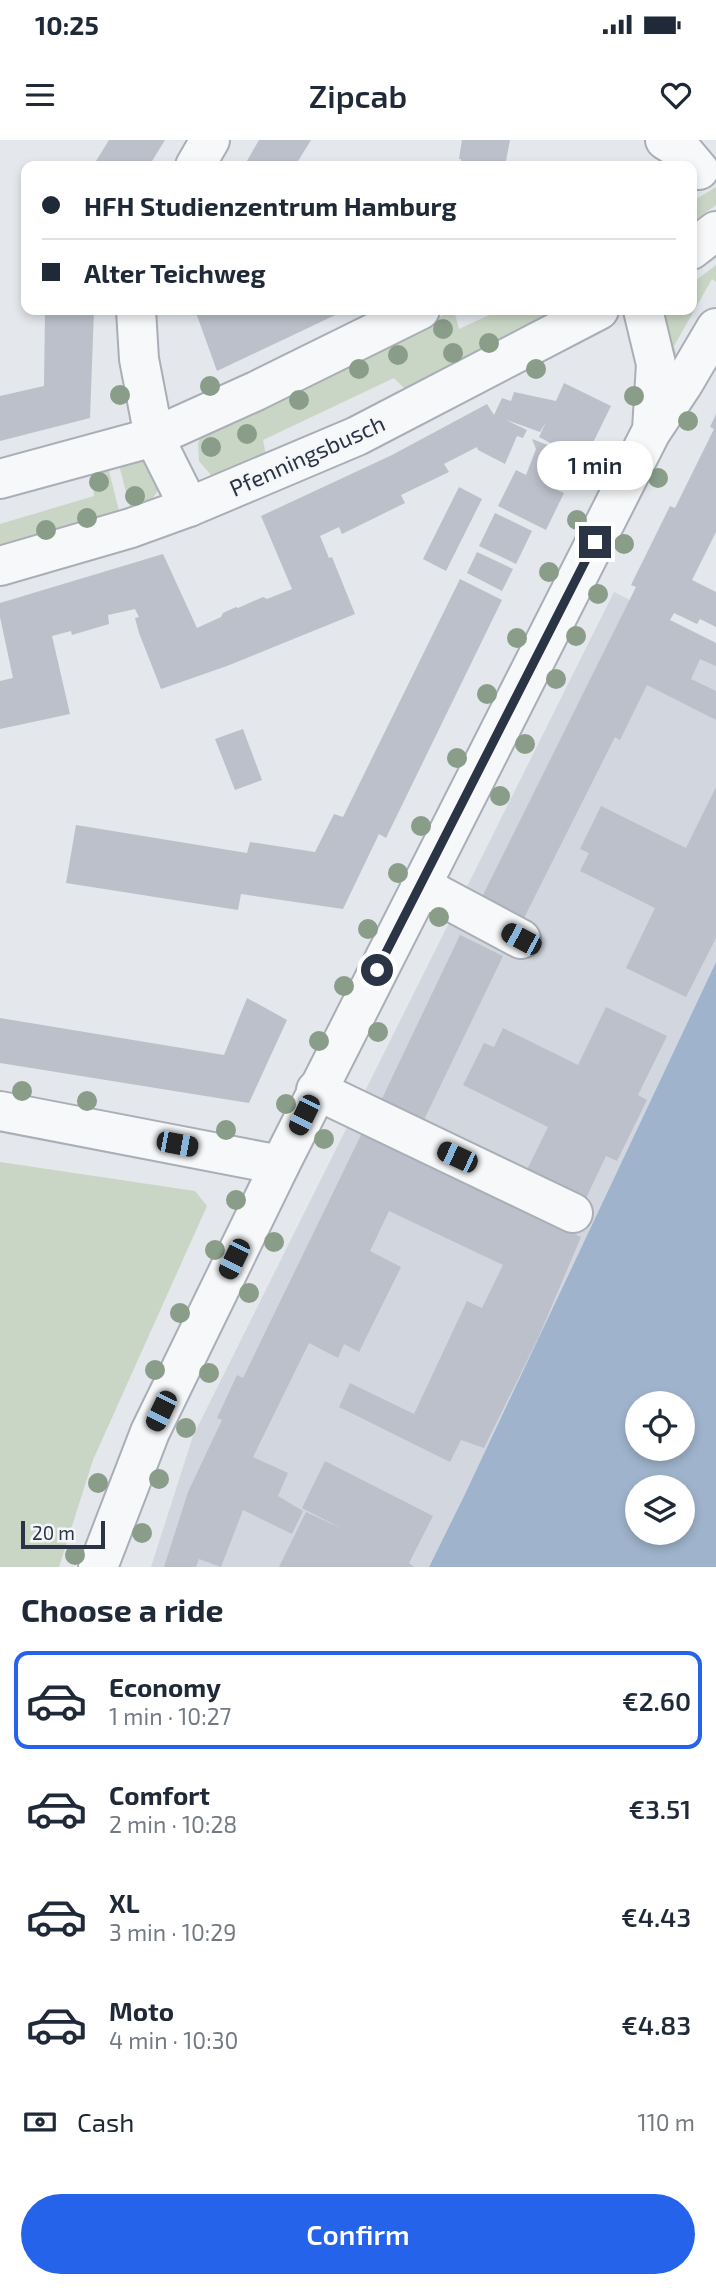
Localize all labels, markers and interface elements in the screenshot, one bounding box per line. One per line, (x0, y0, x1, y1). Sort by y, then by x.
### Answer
text: 10:25 (35, 9, 99, 40)
icon: menu (21, 76, 59, 114)
text: Zipcab (309, 76, 407, 114)
icon: heart (657, 76, 695, 114)
text: HFH Studienzentrum Hamburg (84, 190, 457, 221)
text: Alter Teichweg (84, 257, 266, 288)
street label: Pfenningsbusch (225, 408, 389, 502)
callout: 1 min (537, 440, 653, 490)
text: 1 min (568, 451, 622, 479)
route end (579, 526, 611, 558)
car (498, 920, 545, 958)
route start (361, 954, 393, 986)
car (286, 1092, 323, 1138)
car (155, 1130, 200, 1158)
car (434, 1139, 481, 1175)
car (216, 1236, 253, 1282)
car (143, 1388, 180, 1434)
map controls (625, 1391, 695, 1545)
button: locate (625, 1391, 695, 1461)
button: layers (625, 1475, 695, 1545)
scale bar (21, 1518, 105, 1550)
text: 20 m (32, 1521, 75, 1544)
text: Choose a ride (21, 1590, 224, 1628)
icon: car (25, 1669, 88, 1732)
text: Economy (109, 1671, 221, 1702)
text: €2.60 (622, 1685, 691, 1716)
text: 1 min · 10:27 (109, 1702, 231, 1730)
icon: car (25, 1777, 88, 1840)
text: Comfort (109, 1779, 210, 1810)
text: €3.51 (629, 1793, 691, 1824)
text: 2 min · 10:28 (109, 1810, 237, 1838)
icon: car (25, 1885, 88, 1948)
text: XL (109, 1887, 140, 1918)
text: €4.43 (621, 1901, 691, 1932)
text: 3 min · 10:29 (109, 1918, 236, 1946)
icon: car (25, 1993, 88, 2056)
text: Moto (109, 1995, 174, 2026)
text: €4.83 (621, 2009, 691, 2040)
text: 4 min · 10:30 (109, 2026, 238, 2054)
icon: cash (21, 2103, 59, 2141)
text: Cash (77, 2106, 134, 2137)
text: 110 m (638, 2108, 695, 2136)
button: Confirm (21, 2194, 695, 2274)

